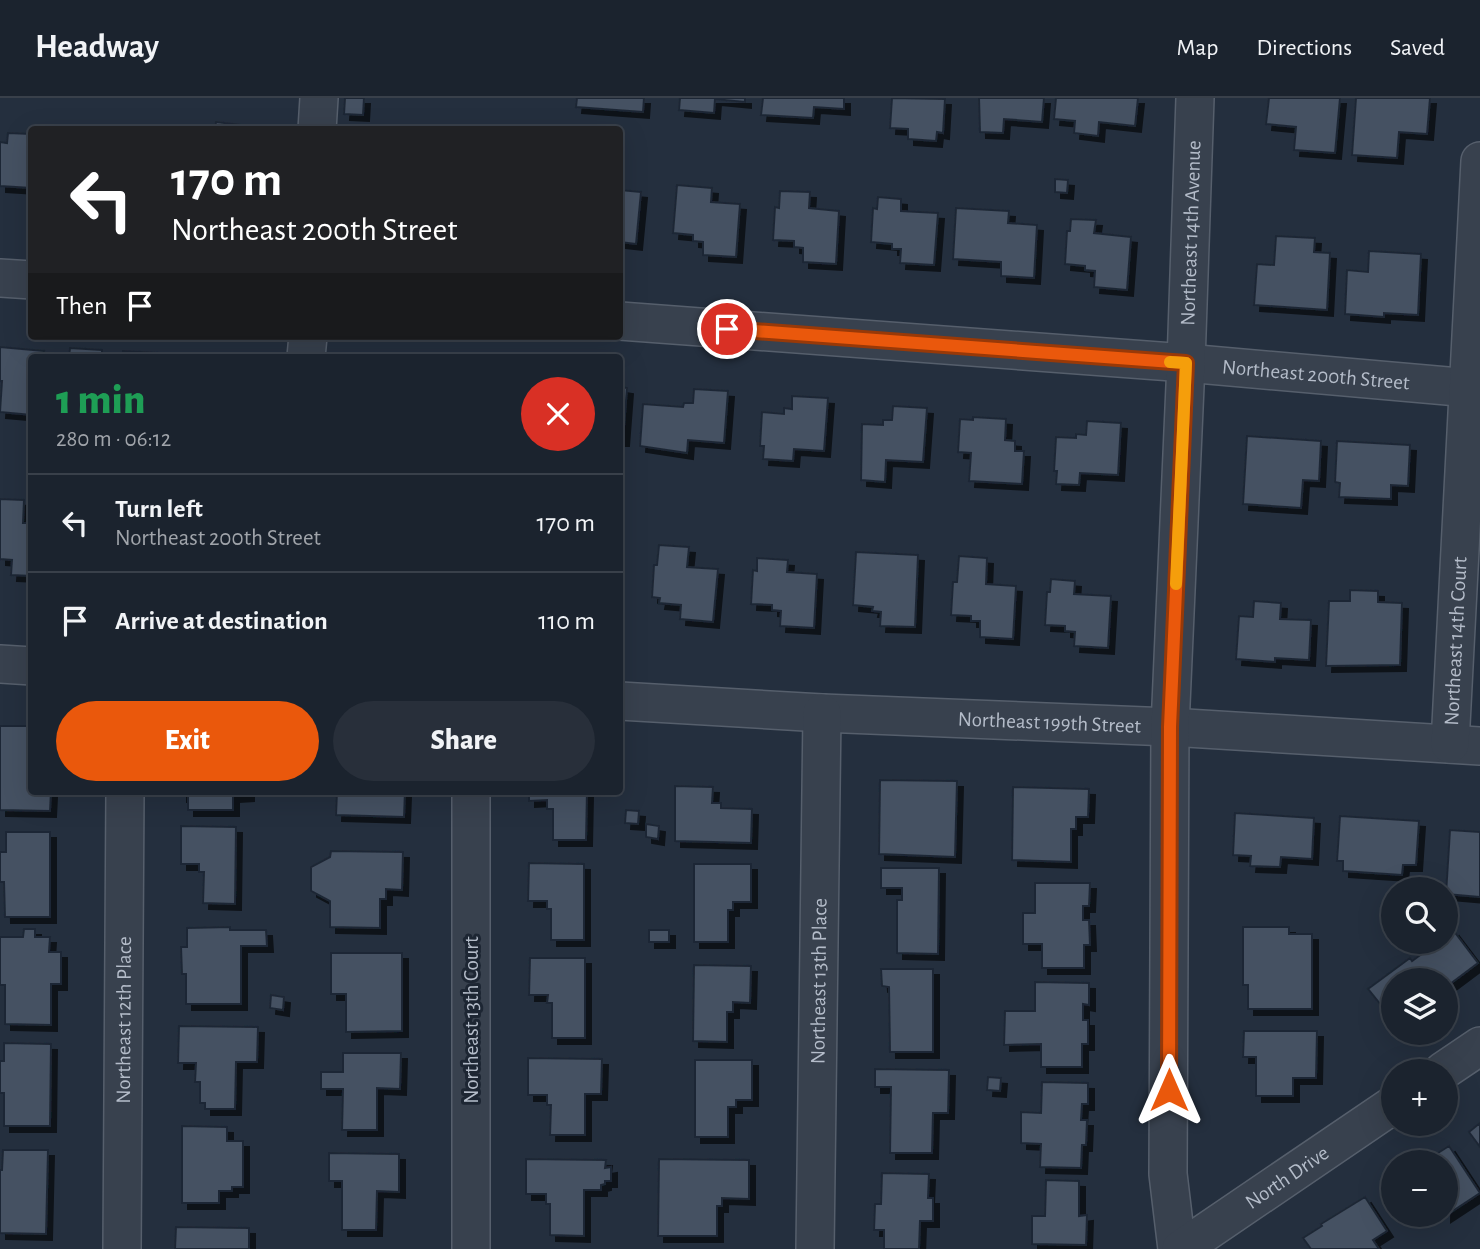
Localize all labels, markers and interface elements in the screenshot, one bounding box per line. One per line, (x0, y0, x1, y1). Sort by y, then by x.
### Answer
text: Headway (35, 31, 159, 64)
text: Map (1176, 36, 1218, 60)
text: Directions (1256, 36, 1352, 60)
text: Saved (1390, 36, 1445, 60)
street label: Northeast 14th Avenue (1177, 140, 1204, 326)
icon: left (56, 154, 147, 245)
text: 170 m (171, 156, 282, 205)
text: Northeast 200th Street (171, 214, 457, 246)
icon: arrive (121, 287, 159, 325)
text: Then (56, 293, 107, 319)
pin (697, 299, 757, 359)
icon: arrive (708, 310, 746, 348)
street label: Northeast 200th Street (1221, 356, 1411, 393)
button: close (521, 377, 595, 451)
text: 1 min (56, 379, 145, 421)
text: 280 m · 06:12 (56, 428, 171, 451)
text: Turn left (115, 496, 203, 522)
icon: left (56, 504, 94, 542)
text: 170 m (536, 510, 595, 536)
text: Northeast 200th Street (115, 527, 321, 550)
street label: Northeast 14th Court (1440, 556, 1470, 726)
icon: arrive (56, 602, 94, 640)
text: Arrive at destination (115, 608, 328, 634)
text: 110 m (538, 608, 595, 634)
button: Exit (56, 701, 319, 781)
button: Share (333, 701, 595, 781)
street label: Northeast 199th Street (957, 708, 1142, 736)
map controls (1381, 877, 1458, 1227)
button: search (1381, 877, 1458, 954)
street label: Northeast 13th Place (807, 898, 830, 1064)
street label: Northeast 12th Place (112, 936, 135, 1104)
street label: Northeast 13th Court (461, 936, 482, 1104)
button: layers (1381, 968, 1458, 1045)
position arrow (1132, 1053, 1206, 1127)
button: + (1381, 1059, 1458, 1136)
street label: North Drive (1241, 1142, 1332, 1213)
button: − (1381, 1150, 1458, 1227)

